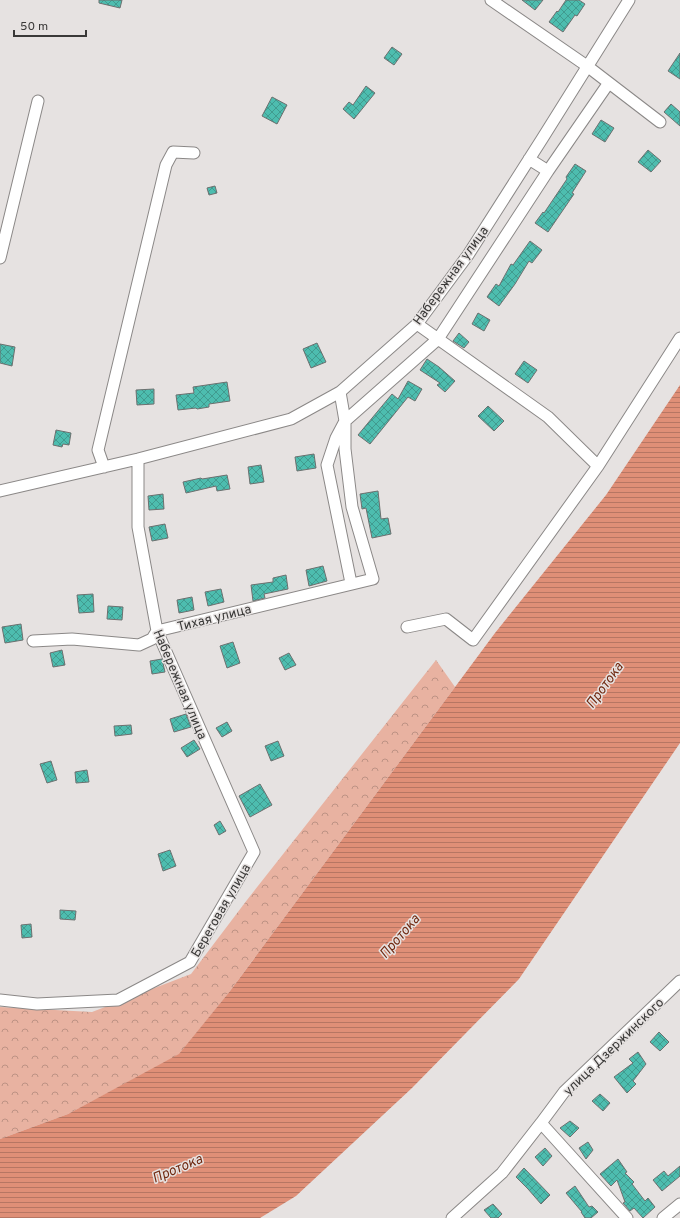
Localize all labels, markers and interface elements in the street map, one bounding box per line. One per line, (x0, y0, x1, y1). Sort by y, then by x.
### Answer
scale bar (14, 12, 86, 38)
text: 50 m (20, 19, 48, 35)
street label: Набережная улица (410, 224, 493, 329)
street label: Тихая улица (176, 602, 253, 636)
street label: Набережная улица (149, 627, 210, 742)
water label: Протока (583, 659, 628, 712)
street label: Береговая улица (189, 862, 255, 960)
water label: Протока (376, 911, 424, 963)
street label: улица Дзержинского (561, 995, 668, 1100)
water label: Протока (150, 1151, 206, 1188)

